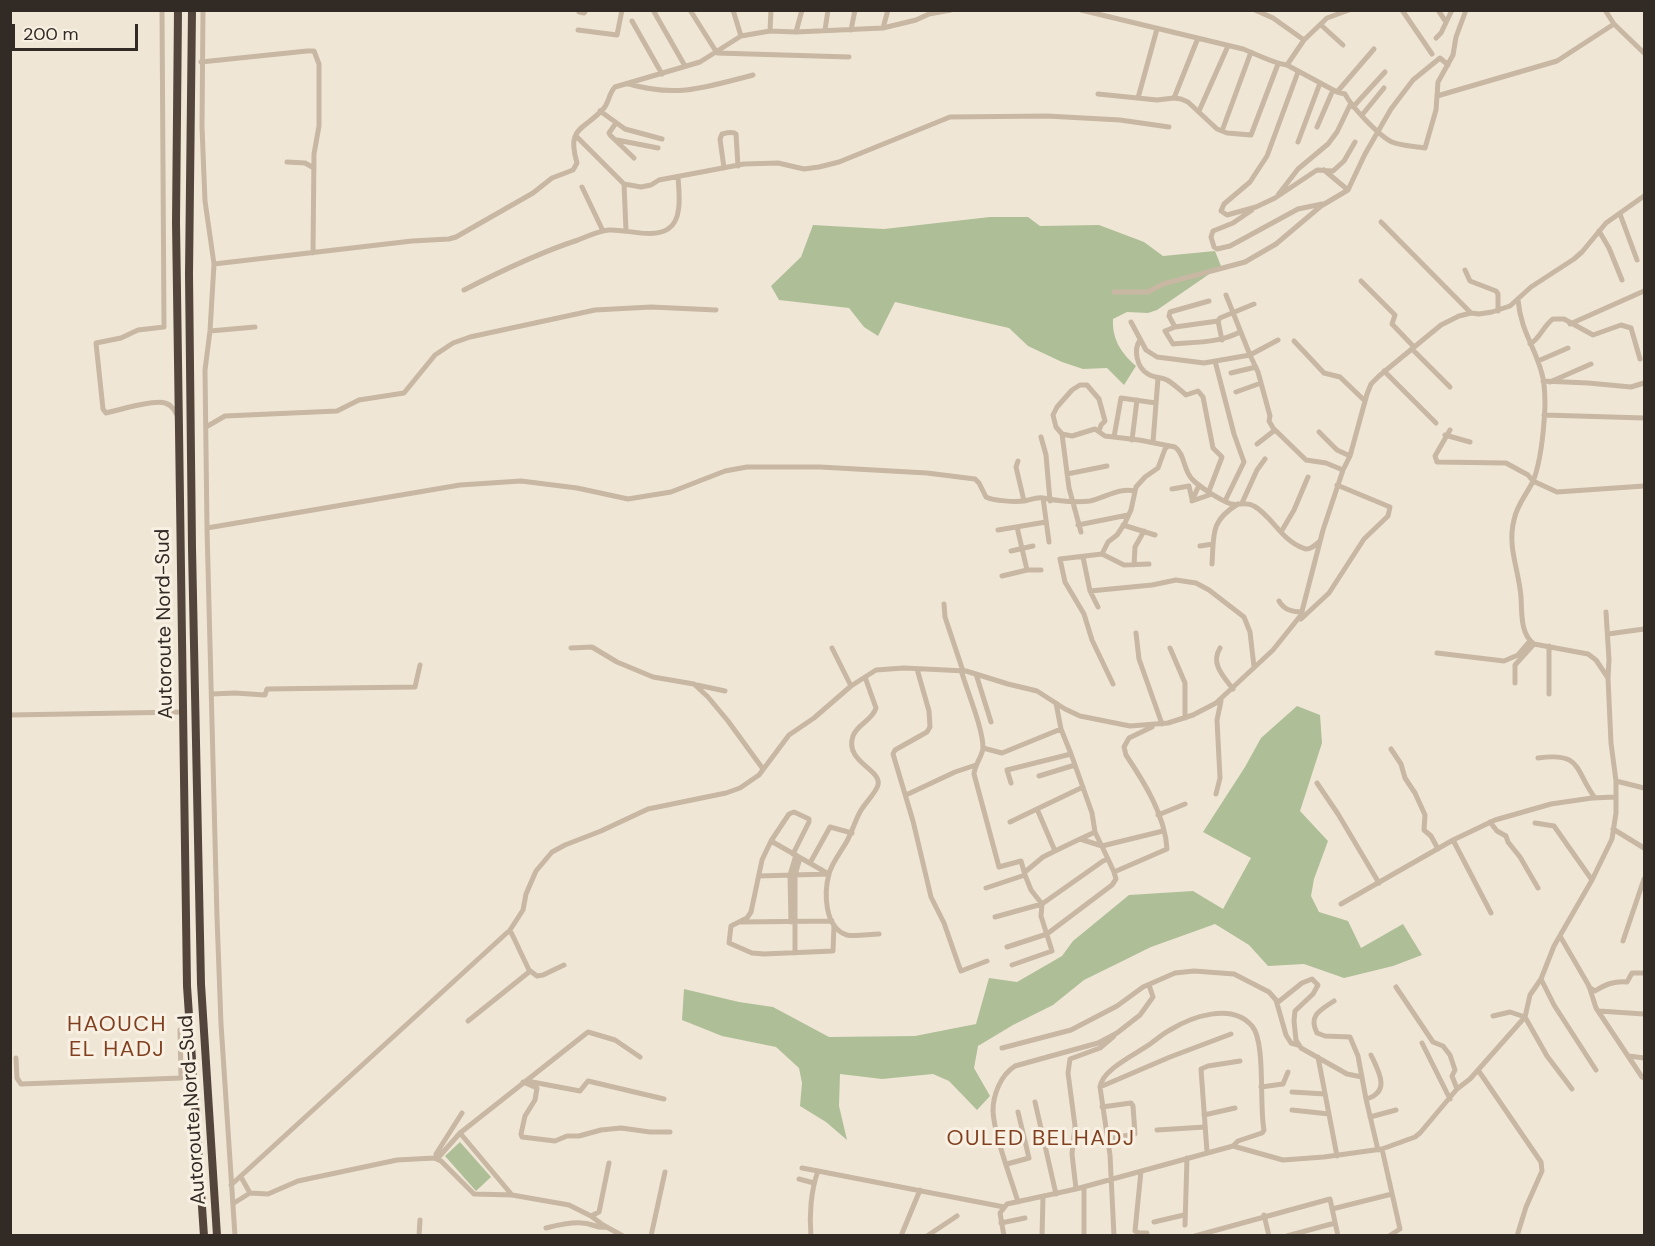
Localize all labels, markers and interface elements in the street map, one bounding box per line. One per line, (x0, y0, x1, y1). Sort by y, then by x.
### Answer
scale bar (15, 12, 141, 50)
text: 200 m (23, 22, 79, 46)
street label: Autoroute Nord-Sud (151, 529, 179, 719)
district label: HAOUCH EL HADJ (67, 1012, 167, 1064)
street label: Autoroute Nord-Sud (174, 1014, 212, 1206)
district label: OULED BELHADJ (947, 1126, 1135, 1152)

